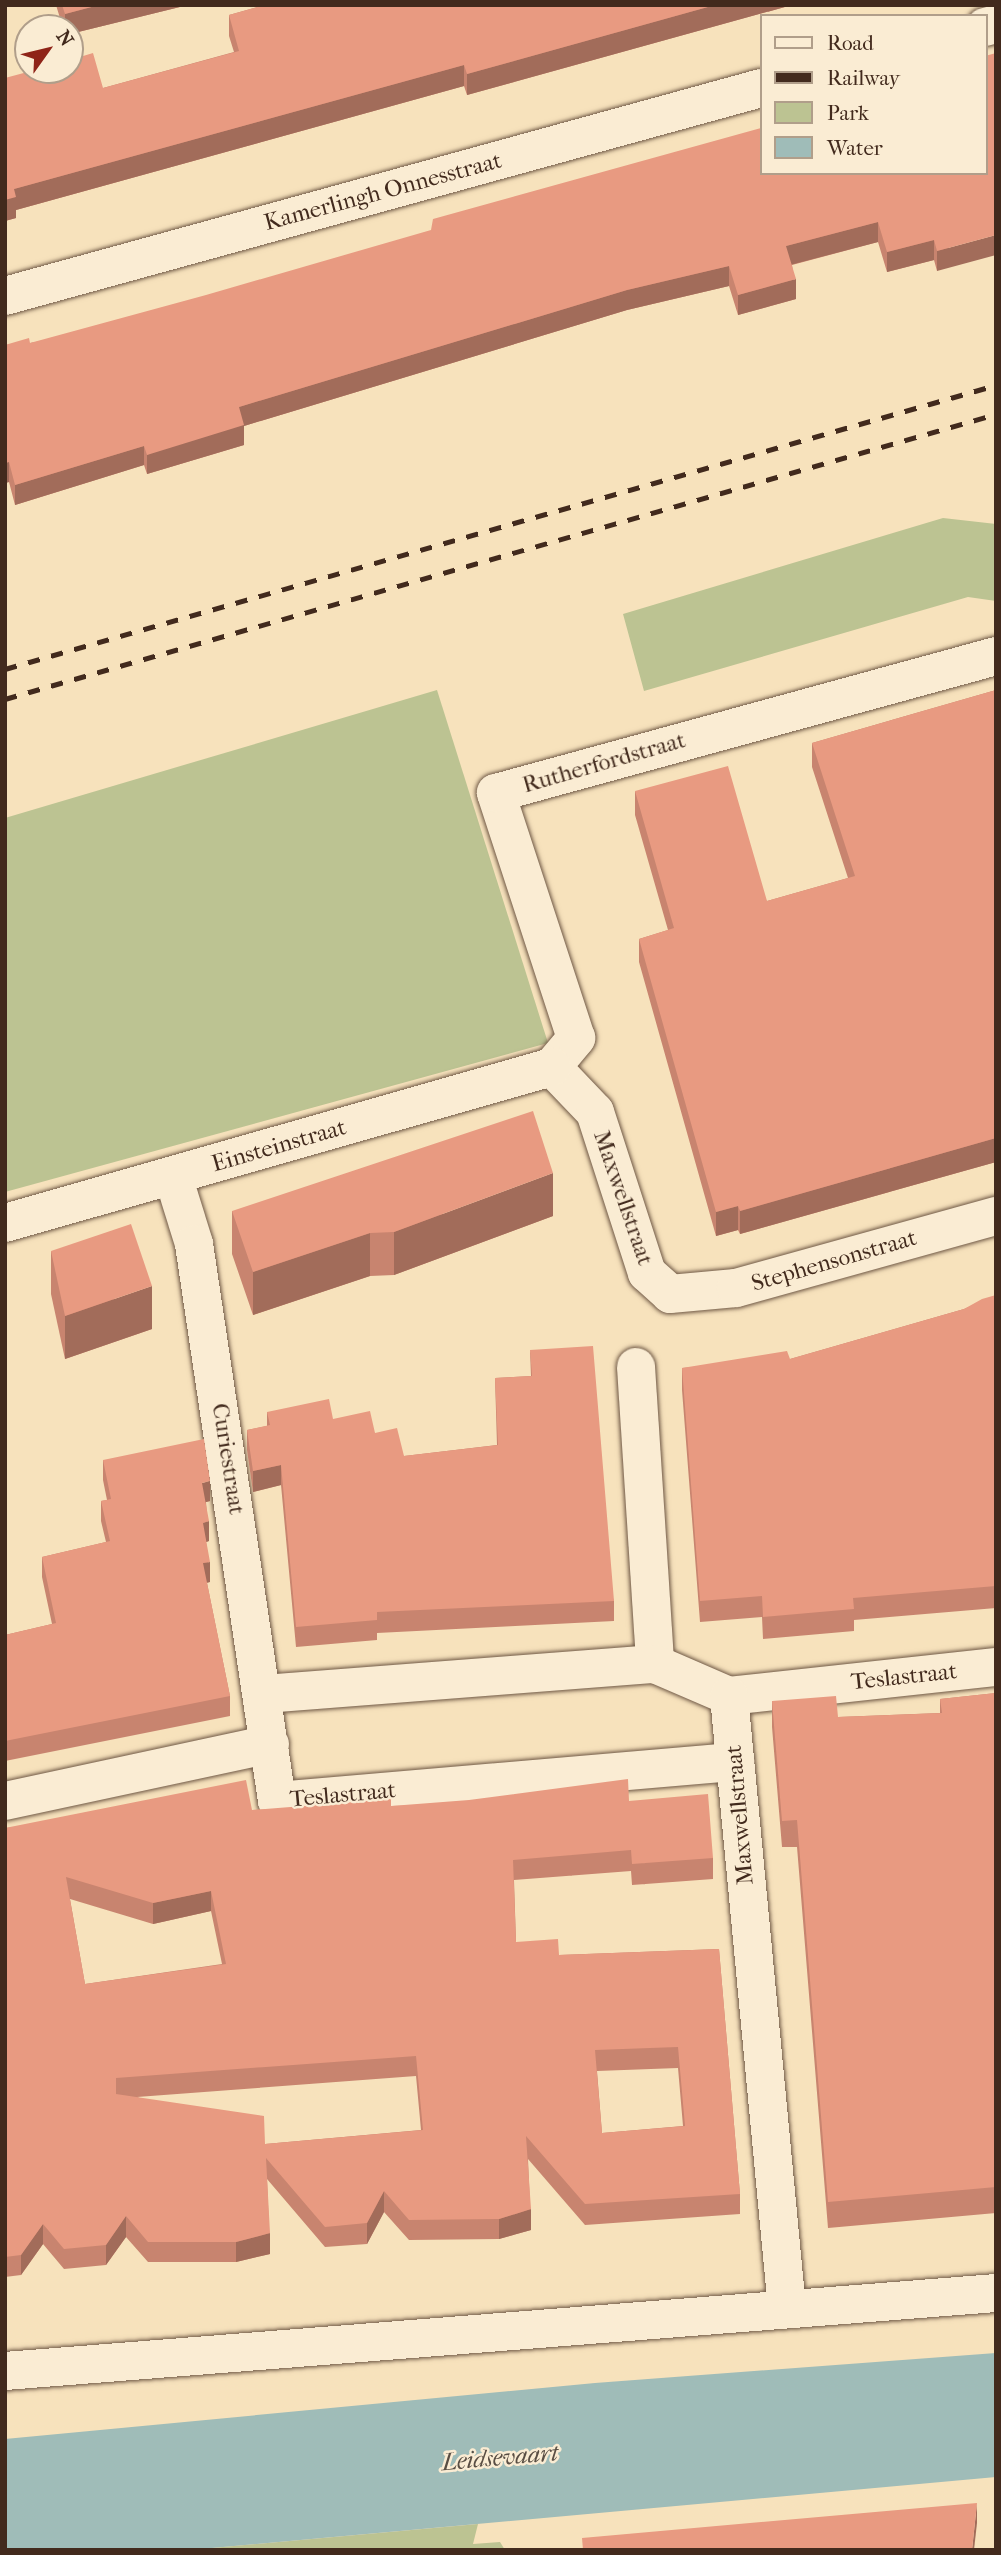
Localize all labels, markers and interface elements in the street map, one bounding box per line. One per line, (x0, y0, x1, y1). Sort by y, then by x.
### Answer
north arrow (14, 14, 84, 84)
legend (760, 14, 987, 175)
text: N (52, 26, 78, 50)
text: Road (827, 31, 874, 55)
text: Railway (827, 66, 900, 90)
text: Park (827, 101, 869, 125)
text: Water (827, 136, 883, 160)
street label: Kamerlingh Onnesstraat (261, 147, 505, 237)
street label: Rutherfordstraat (519, 727, 689, 799)
street label: Einsteinstraat (209, 1114, 349, 1178)
street label: Maxwellstraat (587, 1127, 659, 1269)
street label: Stephensonstraat (748, 1224, 920, 1298)
street label: Curiestraat (206, 1401, 250, 1517)
street label: Teslastraat (850, 1658, 958, 1696)
street label: Maxwellstraat (720, 1744, 760, 1886)
street label: Teslastraat (289, 1777, 397, 1813)
water label: Leidsevaart (441, 2439, 559, 2477)

